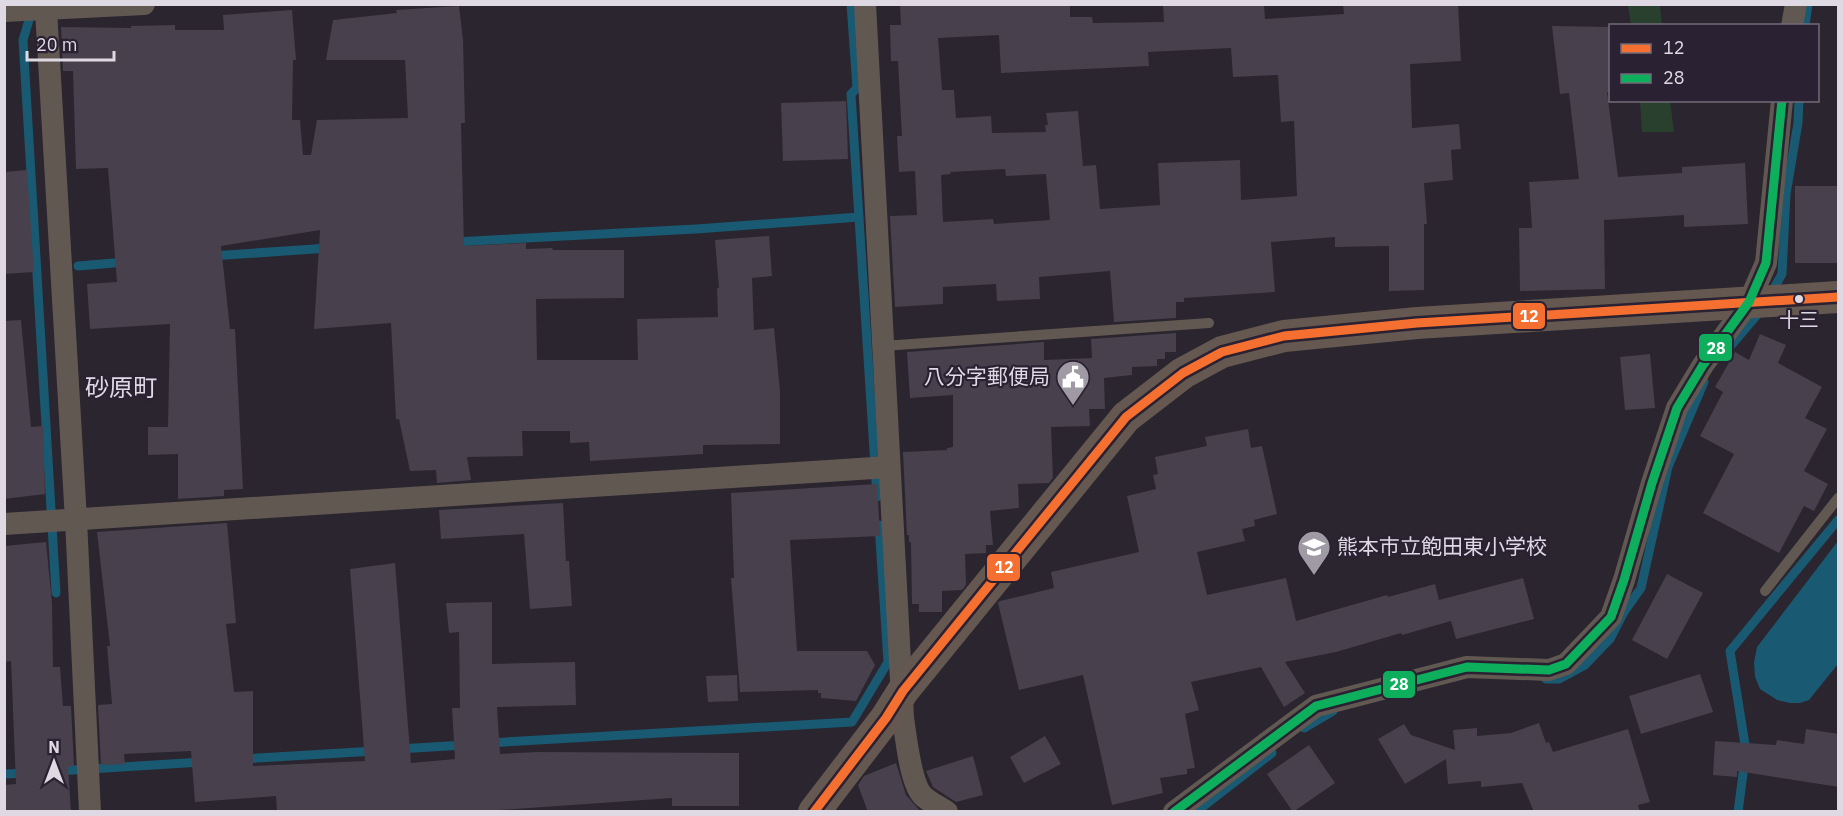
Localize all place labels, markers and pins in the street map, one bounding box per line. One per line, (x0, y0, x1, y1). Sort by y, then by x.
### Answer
marker: 十三 (1793, 293, 1805, 305)
place label: 十三 (1779, 306, 1819, 333)
public building icon: 八分字郵便局 (1055, 359, 1091, 406)
place label: 八分字郵便局 (924, 362, 1050, 390)
school or university icon: 熊本市立飽田東小学校 (1296, 529, 1332, 576)
place label: 熊本市立飽田東小学校 (1337, 532, 1547, 560)

